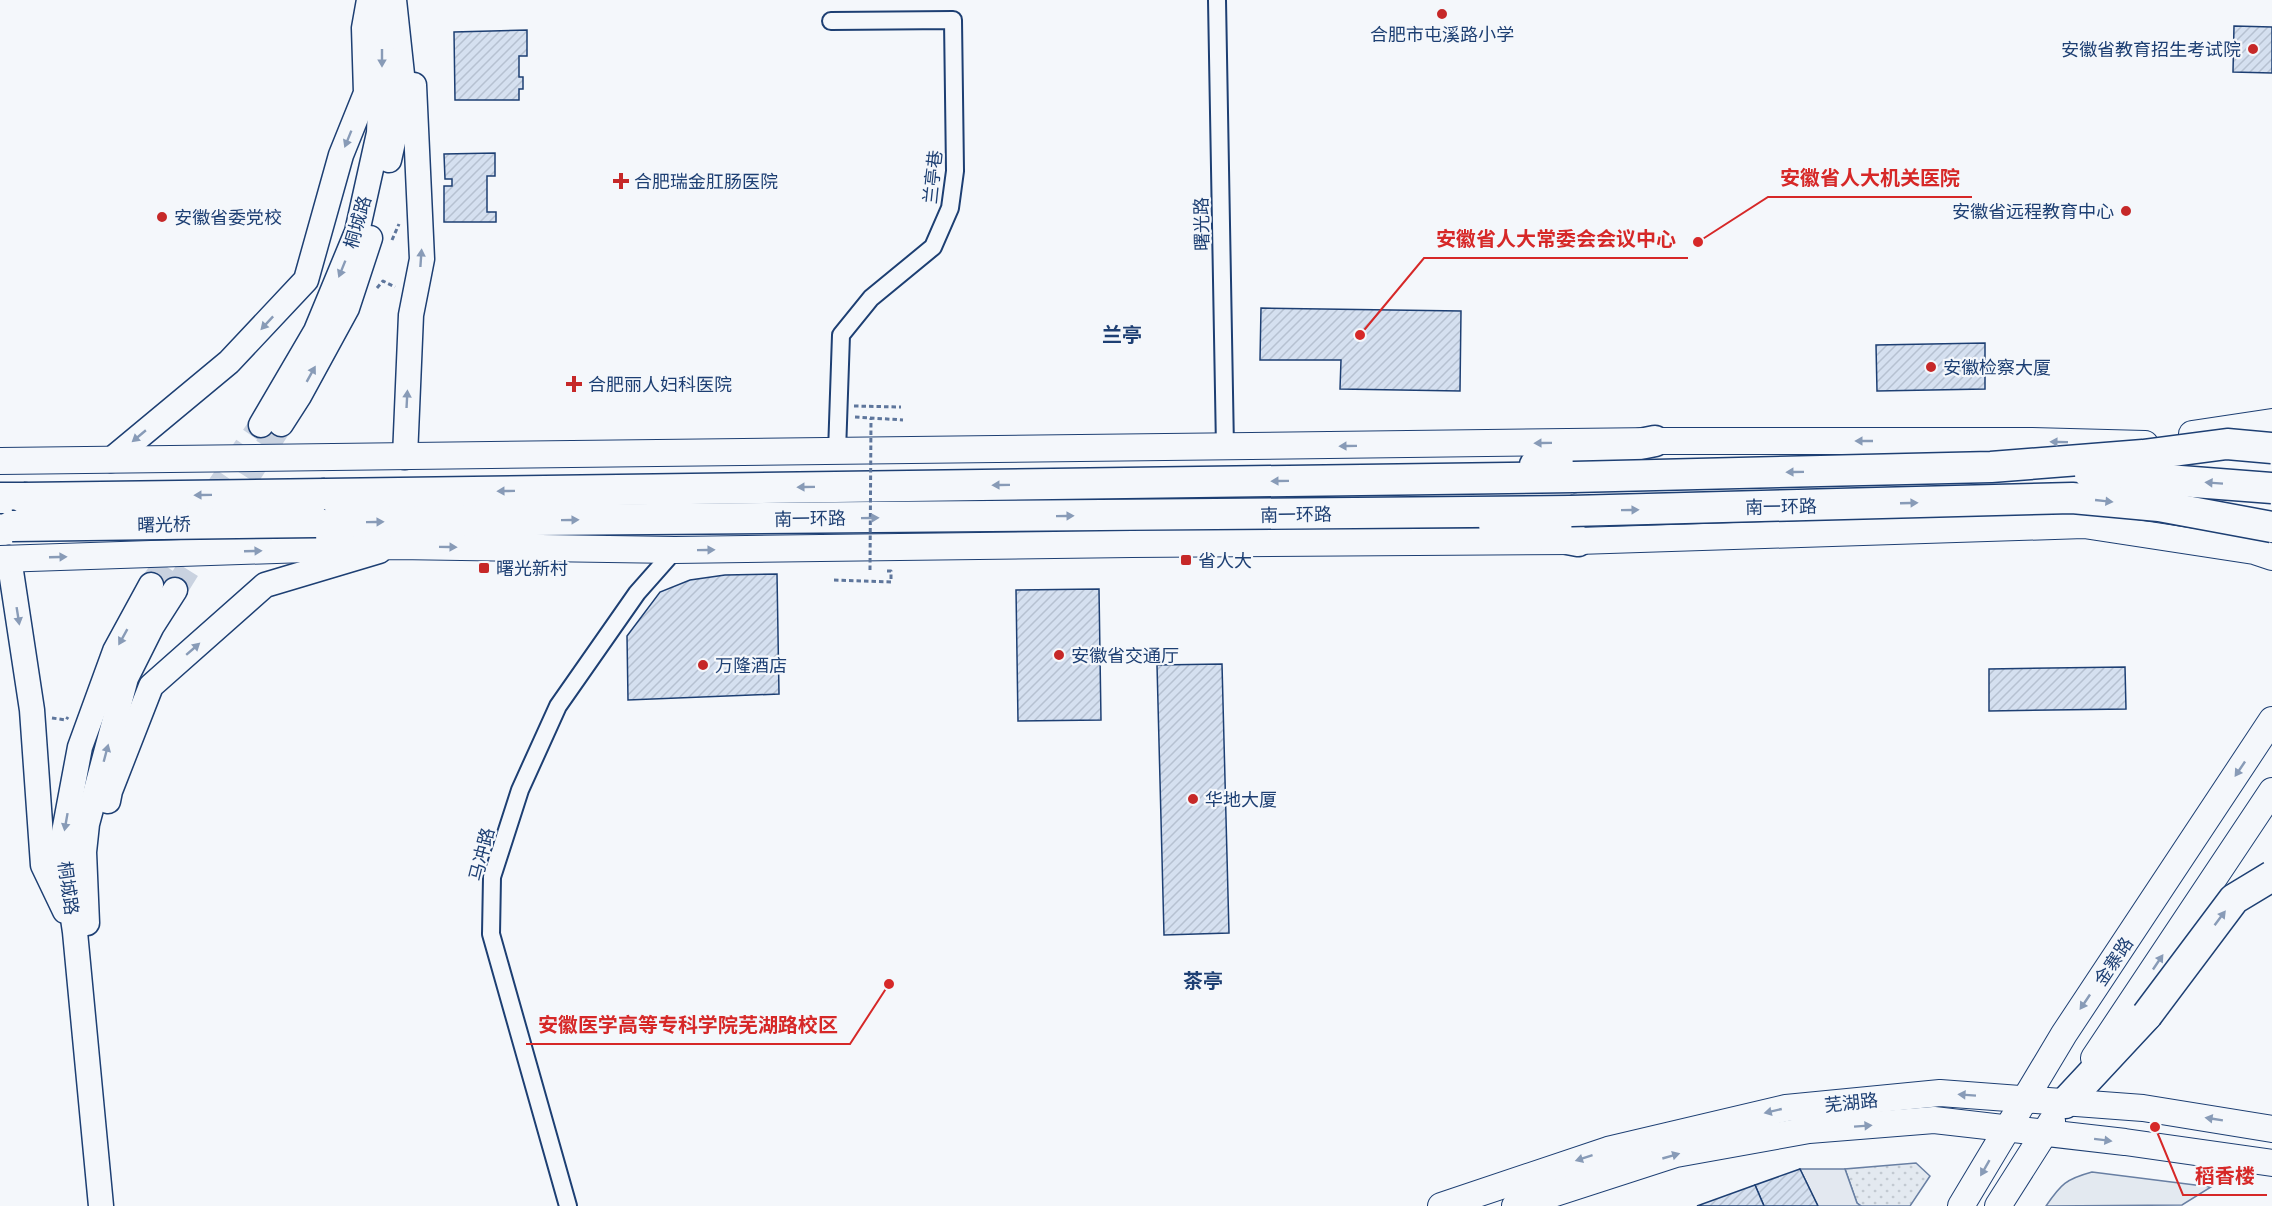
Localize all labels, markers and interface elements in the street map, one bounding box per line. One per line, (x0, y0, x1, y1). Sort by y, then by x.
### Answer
marker: 合肥市屯溪路小学 (1435, 7, 1449, 21)
place label: 合肥市屯溪路小学 (1370, 23, 1514, 45)
place label: 安徽省教育招生考试院 (2061, 38, 2241, 60)
marker: 安徽省教育招生考试院 (2246, 42, 2260, 56)
one-way arrow (377, 49, 387, 68)
one-way arrow (343, 130, 353, 148)
street label: 兰亭巷 (918, 149, 946, 205)
callout: 安徽省人大机关医院 (1768, 159, 1972, 197)
text: 安徽省人大机关医院 (1780, 165, 1960, 189)
place label: 合肥瑞金肛肠医院 (634, 170, 778, 192)
marker: 合肥瑞金肛肠医院 (612, 172, 630, 190)
street label: 桐城路 (339, 193, 375, 251)
street label: 曙光路 (1190, 197, 1212, 251)
place label: 安徽省远程教育中心 (1952, 200, 2114, 222)
marker: 安徽省远程教育中心 (2119, 204, 2133, 218)
place label: 安徽省委党校 (174, 206, 282, 228)
marker: 安徽省委党校 (155, 210, 169, 224)
callout: 安徽省人大常委会会议中心 (1424, 220, 1688, 258)
text: 安徽省人大常委会会议中心 (1436, 226, 1676, 250)
one-way arrow (416, 248, 426, 267)
one-way arrow (337, 260, 347, 278)
one-way arrow (260, 315, 274, 329)
district label: 兰亭 (1102, 322, 1142, 346)
place label: 安徽检察大厦 (1943, 356, 2051, 378)
marker: 安徽检察大厦 (1924, 360, 1938, 374)
one-way arrow (306, 365, 316, 382)
place label: 合肥丽人妇科医院 (588, 373, 732, 395)
marker: 合肥丽人妇科医院 (565, 375, 583, 393)
one-way arrow (403, 389, 412, 408)
one-way arrow (131, 430, 147, 443)
one-way arrow (1854, 436, 1873, 446)
one-way arrow (2049, 437, 2068, 447)
one-way arrow (1533, 438, 1552, 448)
one-way arrow (1338, 441, 1357, 451)
one-way arrow (1785, 467, 1804, 477)
one-way arrow (1270, 476, 1289, 486)
one-way arrow (2204, 478, 2223, 488)
one-way arrow (991, 480, 1010, 490)
one-way arrow (796, 482, 815, 492)
one-way arrow (496, 486, 515, 496)
one-way arrow (194, 490, 213, 500)
street label: 南一环路 (1745, 494, 1817, 518)
one-way arrow (2094, 496, 2113, 506)
one-way arrow (1899, 498, 1918, 508)
street label: 南一环路 (1260, 502, 1332, 526)
one-way arrow (1620, 505, 1639, 515)
street label: 南一环路 (774, 506, 846, 530)
one-way arrow (1055, 511, 1074, 521)
street label: 曙光桥 (137, 513, 191, 535)
one-way arrow (860, 513, 879, 522)
one-way arrow (560, 515, 579, 525)
one-way arrow (365, 517, 384, 527)
one-way arrow (439, 542, 458, 552)
one-way arrow (697, 545, 716, 555)
one-way arrow (244, 546, 263, 555)
place label: 省人大 (1198, 549, 1252, 571)
one-way arrow (49, 552, 68, 562)
marker: 省人大 (1179, 553, 1193, 567)
place label: 曙光新村 (496, 557, 568, 579)
marker: 曙光新村 (477, 561, 491, 575)
one-way arrow (13, 607, 22, 626)
one-way arrow (118, 628, 128, 645)
one-way arrow (185, 643, 200, 656)
place label: 安徽省交通厅 (1071, 644, 1179, 666)
marker: 安徽省交通厅 (1052, 648, 1066, 662)
place label: 万隆酒店 (715, 654, 787, 676)
marker: 万隆酒店 (696, 658, 710, 672)
one-way arrow (102, 744, 111, 762)
one-way arrow (2234, 761, 2245, 777)
place label: 华地大厦 (1205, 788, 1277, 810)
marker: 华地大厦 (1186, 792, 1200, 806)
one-way arrow (61, 813, 70, 832)
street label: 马冲路 (464, 825, 498, 883)
street label: 桐城路 (54, 860, 84, 916)
one-way arrow (2214, 911, 2226, 927)
street label: 金寨路 (2089, 932, 2137, 990)
one-way arrow (2152, 954, 2164, 970)
district label: 茶亭 (1183, 968, 1223, 992)
one-way arrow (2080, 993, 2091, 1010)
callout: 安徽医学高等专科学院芜湖路校区 (526, 1006, 850, 1044)
text: 安徽医学高等专科学院芜湖路校区 (538, 1012, 838, 1036)
street label: 芜湖路 (1823, 1088, 1879, 1116)
one-way arrow (1957, 1091, 1976, 1100)
one-way arrow (1764, 1107, 1782, 1117)
one-way arrow (2205, 1115, 2224, 1124)
one-way arrow (1853, 1121, 1872, 1130)
one-way arrow (2093, 1135, 2112, 1144)
one-way arrow (1662, 1151, 1680, 1160)
one-way arrow (1575, 1154, 1593, 1164)
callout: 稻香楼 (2183, 1157, 2267, 1195)
one-way arrow (1980, 1160, 1990, 1177)
text: 稻香楼 (2195, 1163, 2255, 1187)

